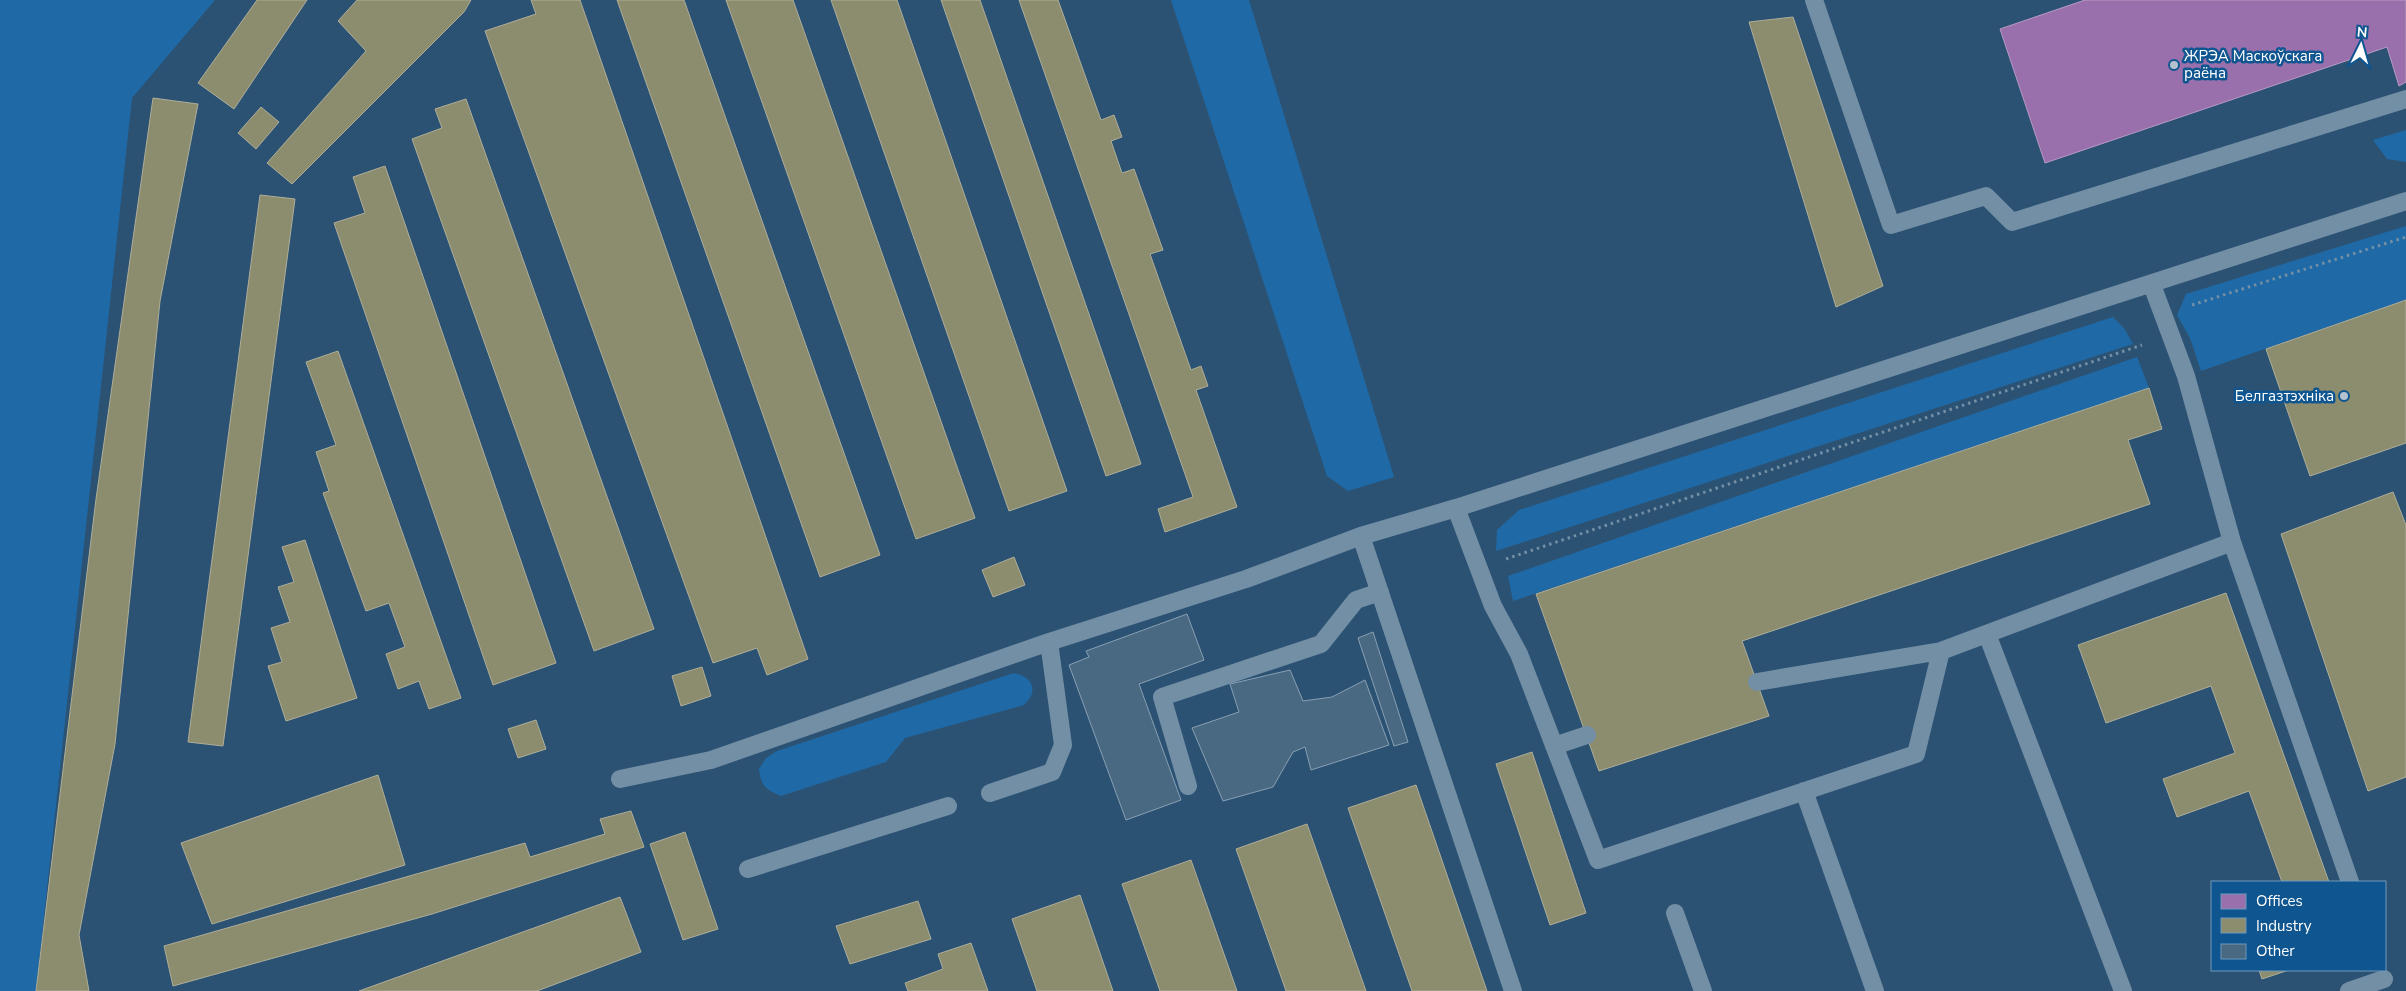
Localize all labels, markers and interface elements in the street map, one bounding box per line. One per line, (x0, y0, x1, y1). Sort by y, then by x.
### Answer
north arrow (2336, 20, 2386, 70)
text: N (2356, 23, 2368, 42)
place label: ЖРЭА Маскоўскага раёна (2184, 46, 2322, 83)
marker: ЖРЭА Маскоўскага раёна (2168, 59, 2180, 71)
place label: Белгазтэхніка (2235, 386, 2334, 406)
marker: Белгазтэхніка (2338, 390, 2350, 402)
legend (2211, 881, 2386, 971)
text: Offices (2256, 891, 2303, 911)
text: Industry (2256, 916, 2312, 936)
text: Other (2256, 941, 2295, 961)

